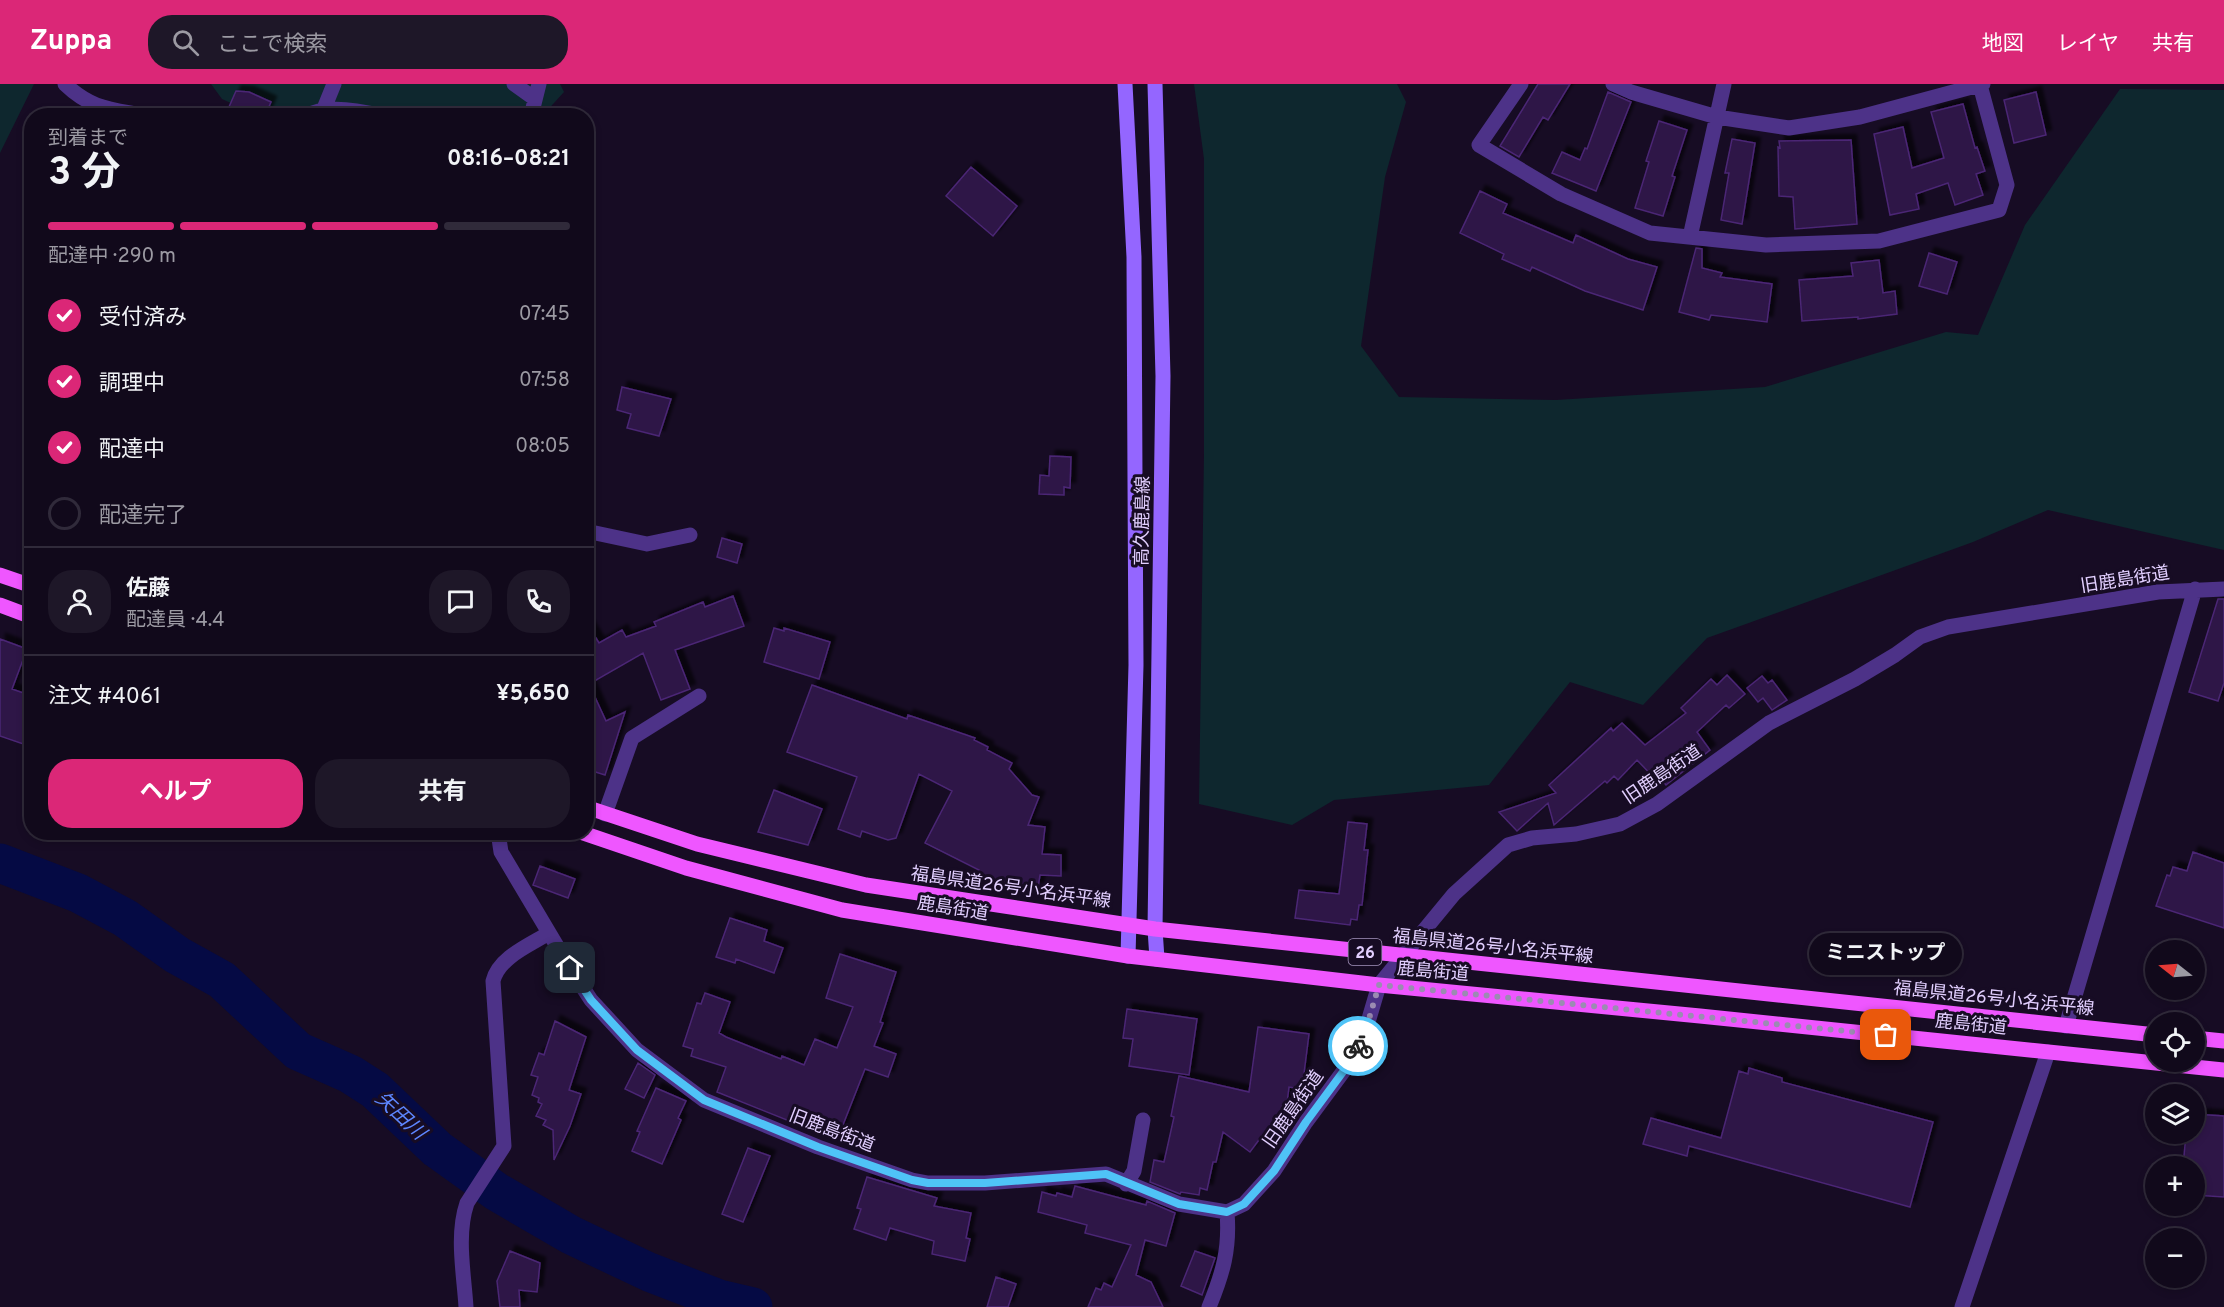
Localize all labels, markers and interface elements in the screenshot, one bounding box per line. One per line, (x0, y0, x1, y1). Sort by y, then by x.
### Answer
search box (148, 15, 568, 69)
text: Zuppa (30, 24, 112, 60)
icon: search (169, 26, 202, 59)
text: 地図 (1982, 31, 2024, 58)
text: レイヤ (2057, 31, 2119, 58)
text: 共有 (2152, 31, 2194, 58)
text: ここで検索 (217, 32, 327, 59)
text: 到着まで (48, 126, 128, 152)
text: 08:16–08:21 (447, 146, 570, 173)
text: 3 分 (48, 150, 120, 199)
text: 配達中 · 290 m (48, 244, 176, 270)
icon: check (48, 299, 81, 332)
text: 07:45 (519, 302, 570, 328)
text: 受付済み (99, 305, 187, 332)
icon: check (48, 365, 81, 398)
text: 07:58 (519, 368, 570, 394)
text: 調理中 (99, 371, 165, 398)
icon: check (48, 431, 81, 464)
text: 08:05 (515, 434, 570, 460)
text: 配達中 (99, 437, 165, 464)
street label: 高久鹿島線 (1131, 476, 1156, 566)
text: 配達完了 (99, 503, 187, 530)
street label: 旧鹿島街道 (2079, 562, 2171, 599)
button: person (48, 570, 111, 633)
button: chat (429, 570, 492, 633)
button: phone (507, 570, 570, 633)
text: 佐藤 (126, 576, 170, 603)
text: 配達員 · 4.4 (126, 608, 225, 634)
text: ¥5,650 (496, 681, 570, 708)
text: 注文 #4061 (48, 684, 161, 711)
street label: 旧鹿島街道 (1619, 741, 1707, 810)
button: ヘルプ (48, 759, 303, 828)
button: 共有 (315, 759, 570, 828)
street label: 福島県道26号小名浜平線 (909, 863, 1112, 914)
street label: 鹿島街道 (915, 892, 990, 926)
street label: 福島県道26号小名浜平線 (1391, 926, 1594, 969)
callout: ミニストップ (1810, 933, 1962, 975)
road number: 26 (1348, 939, 1382, 965)
north arrow (2145, 940, 2205, 1000)
map controls (2145, 940, 2205, 1288)
text: ミニストップ (1826, 941, 1946, 967)
pin (544, 942, 595, 993)
icon: home (553, 951, 586, 984)
street label: 鹿島街道 (1396, 958, 1470, 987)
street label: 福島県道26号小名浜平線 (1892, 978, 2095, 1021)
pin (1860, 1009, 1911, 1060)
street label: 鹿島街道 (1934, 1010, 2008, 1041)
button: locate (2145, 1012, 2205, 1072)
courier (1328, 1016, 1388, 1076)
icon: bag (1869, 1018, 1902, 1051)
icon: bike (1342, 1030, 1375, 1063)
street label: 旧鹿島街道 (1259, 1066, 1329, 1153)
button: layers (2145, 1084, 2205, 1144)
water label: 矢田川 (369, 1086, 432, 1148)
street label: 旧鹿島街道 (785, 1105, 878, 1158)
button: + (2145, 1156, 2205, 1216)
button: − (2145, 1228, 2205, 1288)

